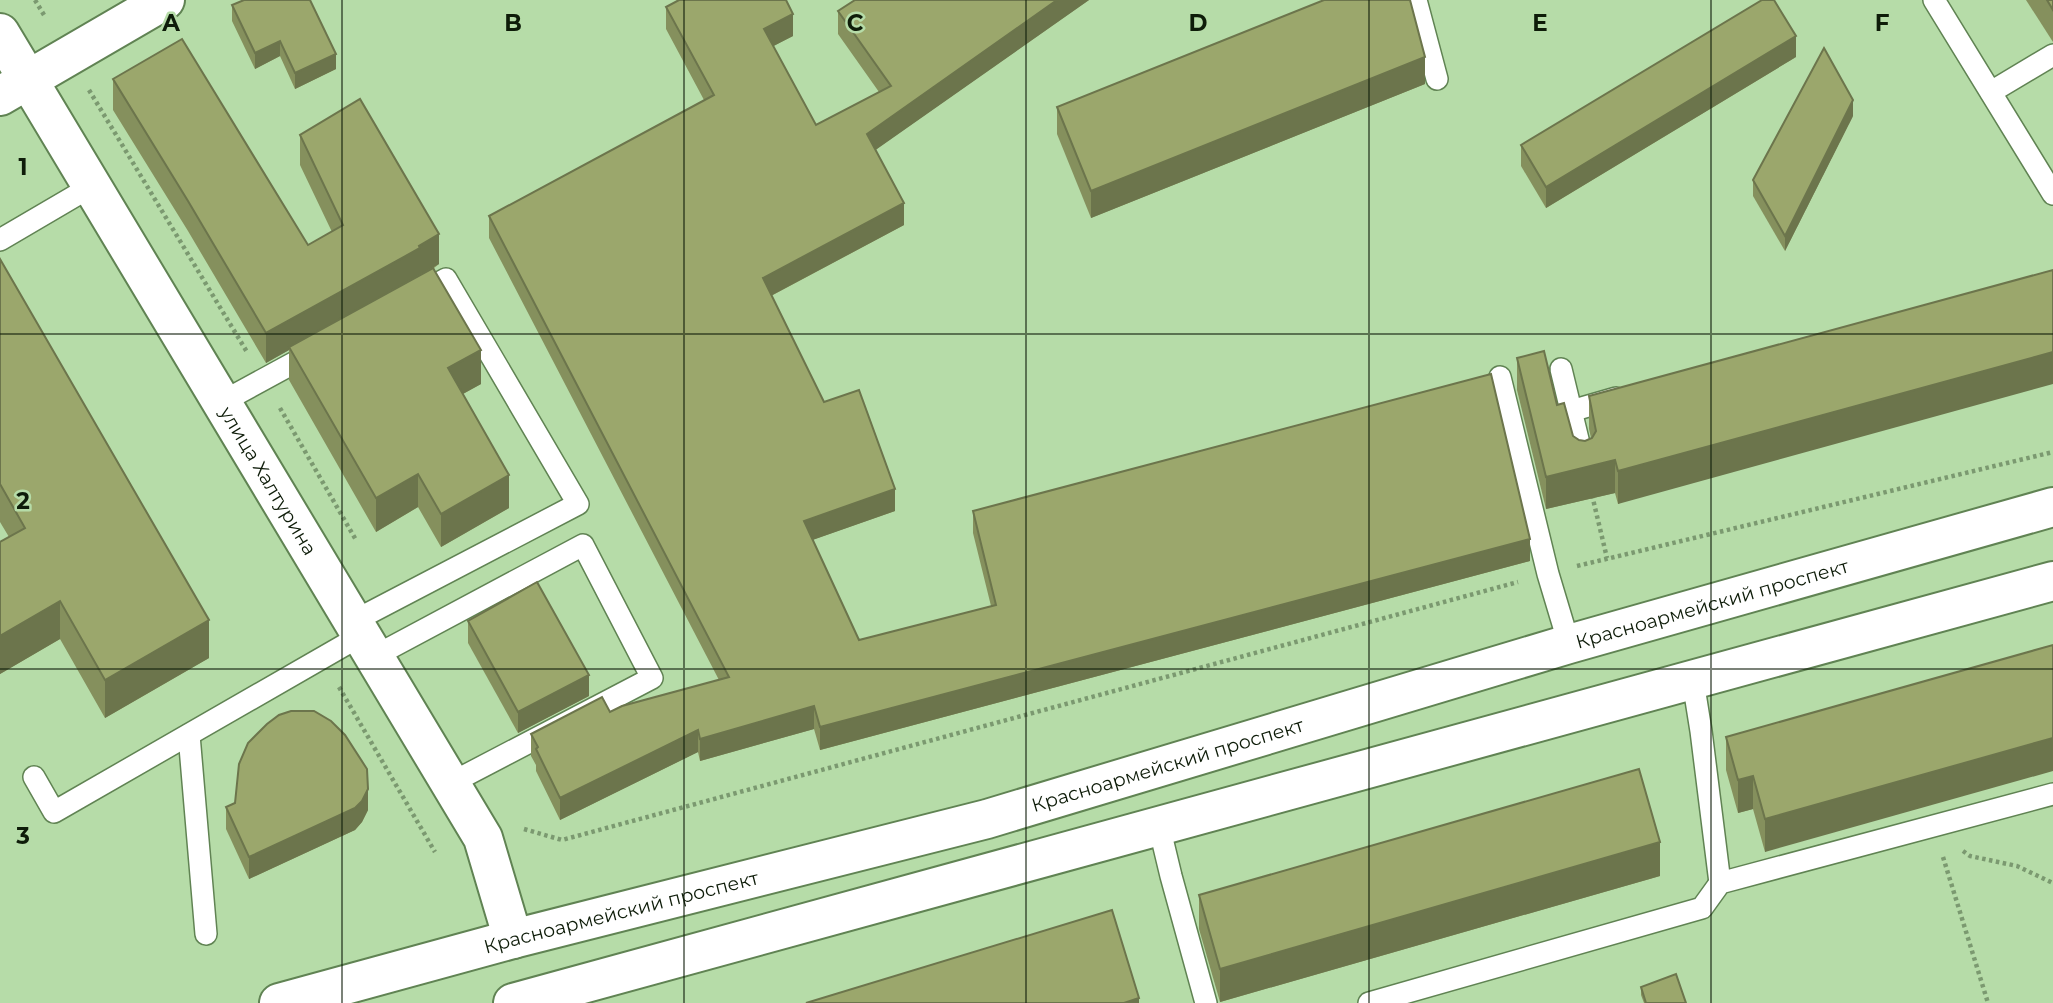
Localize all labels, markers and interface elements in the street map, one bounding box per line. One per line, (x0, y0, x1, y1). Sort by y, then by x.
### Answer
text: A (161, 9, 180, 37)
text: B (504, 9, 522, 37)
text: C (847, 9, 864, 37)
text: D (1189, 9, 1208, 37)
text: E (1532, 9, 1548, 37)
text: F (1875, 9, 1890, 37)
text: 1 (18, 153, 28, 181)
street label: улица Халтурина (214, 402, 322, 559)
text: 2 (16, 487, 30, 515)
street label: Красноармейский проспект (1573, 554, 1851, 654)
street label: Красноармейский проспект (1029, 713, 1306, 817)
text: 3 (15, 822, 30, 850)
street label: Красноармейский проспект (481, 866, 761, 958)

